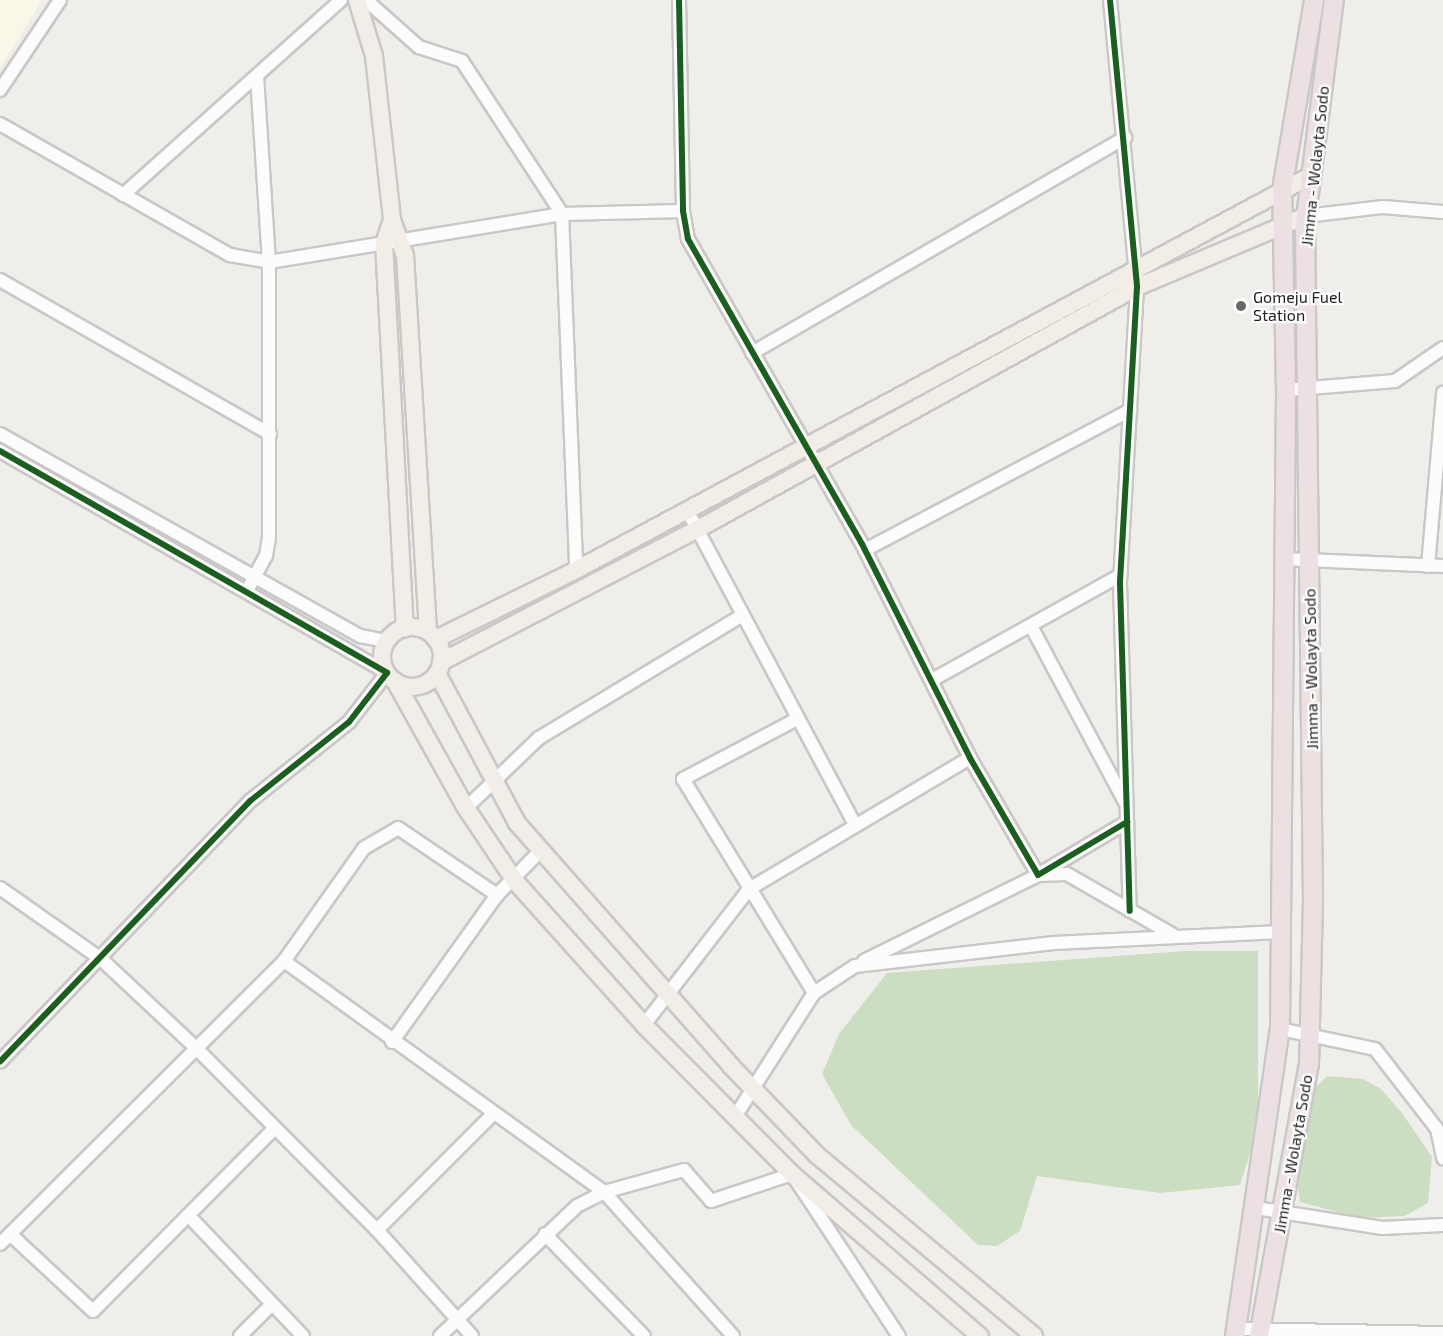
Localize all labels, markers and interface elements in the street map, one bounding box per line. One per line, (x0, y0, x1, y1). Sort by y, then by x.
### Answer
street label: Jimma - Wolayta Sodo (1297, 85, 1333, 247)
place label: Gomeju Fuel Station (1253, 287, 1342, 325)
marker: Gomeju Fuel Station (1234, 299, 1248, 313)
street label: Jimma - Wolayta Sodo (1300, 588, 1322, 750)
street label: Jimma - Wolayta Sodo (1270, 1073, 1316, 1235)

